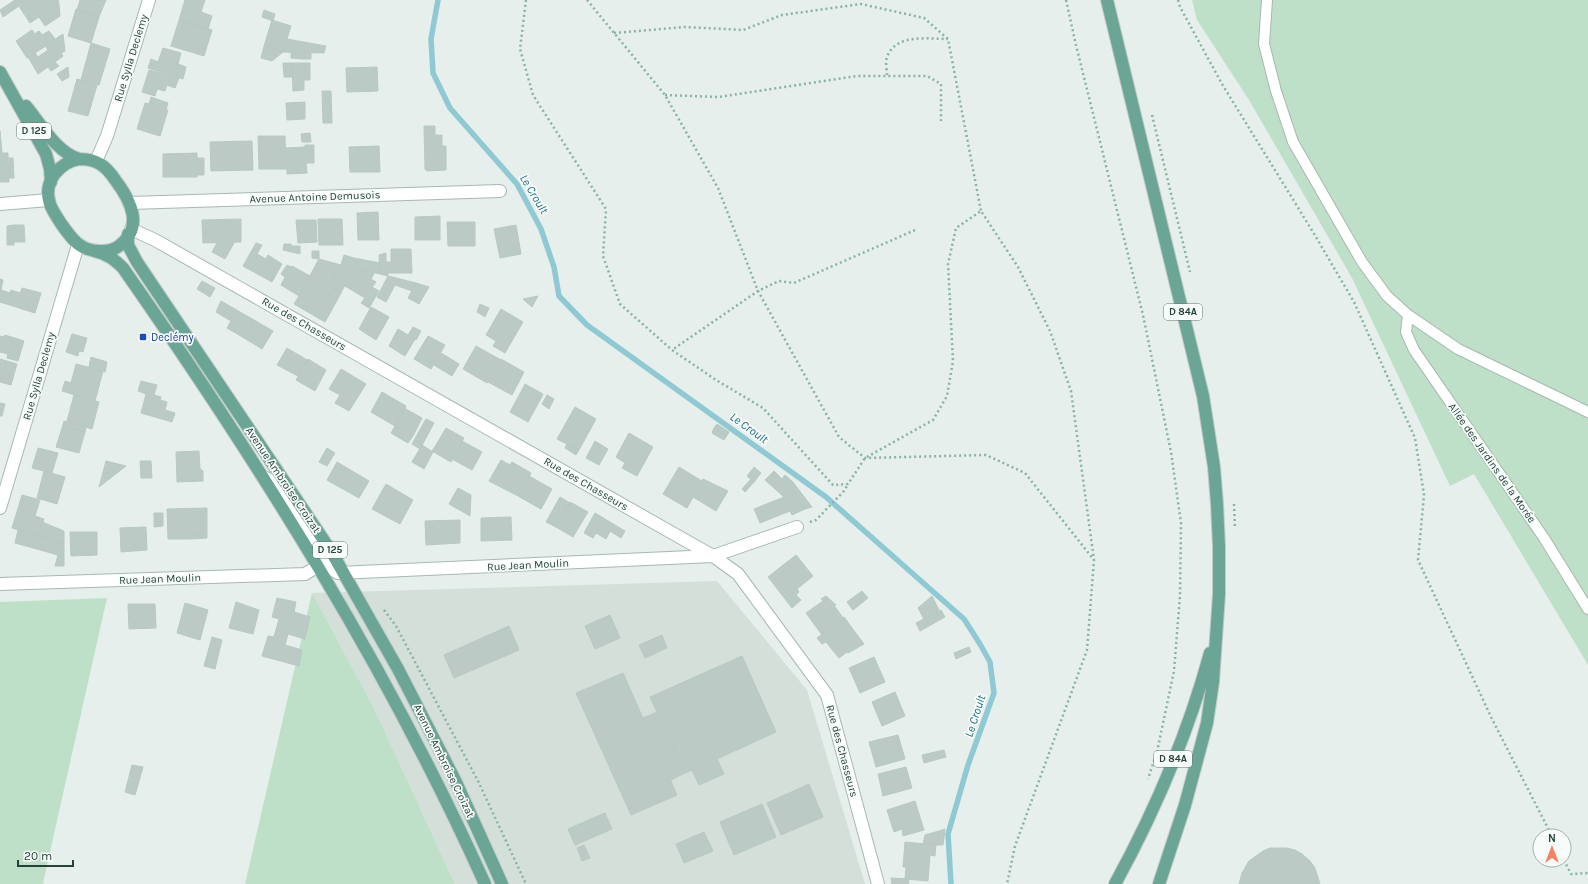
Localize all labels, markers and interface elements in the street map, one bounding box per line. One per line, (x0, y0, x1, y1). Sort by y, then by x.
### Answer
street label: Rue Sylla Declemy (111, 13, 151, 103)
road number: D 125 (17, 123, 51, 139)
water label: Le Croult (517, 172, 552, 217)
street label: Avenue Antoine Demusois (249, 188, 381, 206)
street label: Rue des Chasseurs (259, 295, 349, 354)
road number: D 84A (1164, 304, 1202, 320)
street label: Rue Sylla Declemy (20, 330, 58, 422)
place label: Declémy (151, 331, 194, 344)
marker: Declémy (138, 332, 148, 342)
street label: Allée des Jardins de la Morée (1446, 401, 1539, 526)
water label: Le Croult (727, 410, 771, 447)
street label: Avenue Ambroise Croizat (243, 425, 323, 535)
street label: Rue des Chasseurs (541, 455, 631, 514)
road number: D 125 (313, 542, 347, 558)
street label: Rue Jean Moulin (487, 556, 569, 574)
street label: Rue Jean Moulin (119, 571, 201, 587)
water label: Le Croult (962, 692, 989, 739)
street label: Avenue Ambroise Croizat (411, 702, 477, 820)
street label: Rue des Chasseurs (823, 703, 861, 799)
road number: D 84A (1154, 751, 1192, 767)
north arrow (1532, 828, 1572, 868)
text: N (1548, 832, 1556, 845)
scale bar (18, 842, 73, 868)
text: 20 m (24, 849, 52, 863)

